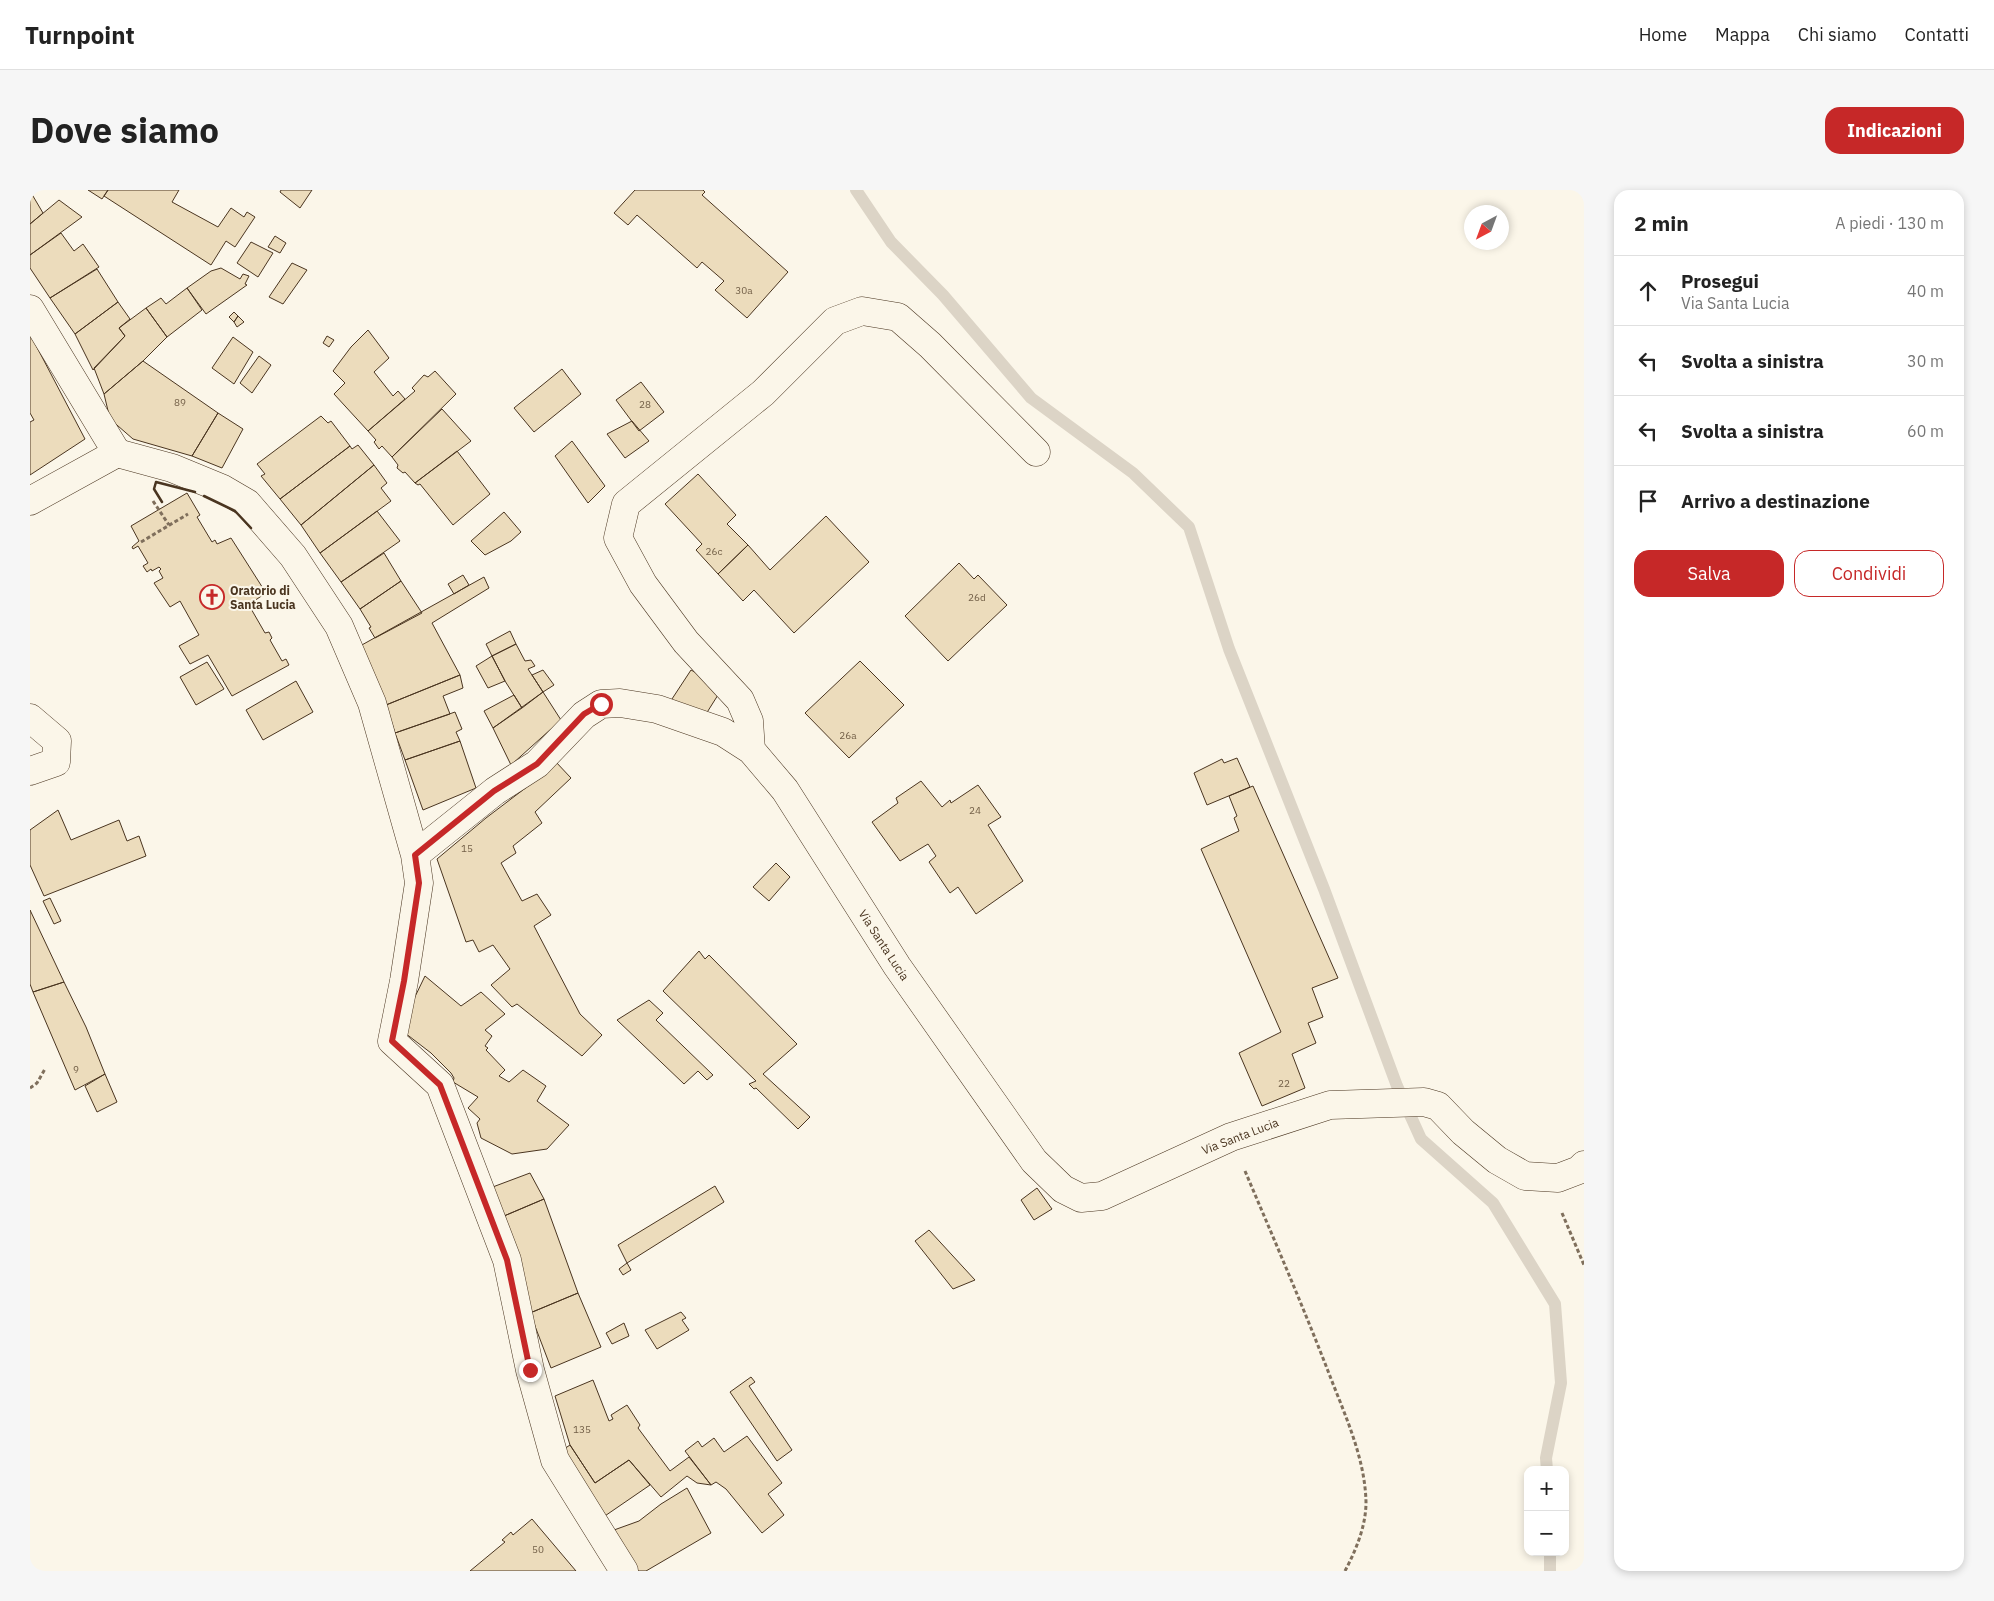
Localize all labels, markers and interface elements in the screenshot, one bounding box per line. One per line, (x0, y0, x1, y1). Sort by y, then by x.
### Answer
text: Turnpoint (25, 19, 135, 51)
text: Home (1639, 23, 1687, 46)
text: Mappa (1715, 23, 1770, 46)
text: Chi siamo (1798, 23, 1877, 46)
text: Contatti (1905, 23, 1969, 46)
text: Dove siamo (30, 107, 219, 153)
button: Indicazioni (1825, 107, 1964, 154)
north arrow (1464, 205, 1509, 250)
text: 2 min (1634, 209, 1689, 237)
text: A piedi · 130 m (1835, 213, 1944, 233)
text: Prosegui (1681, 269, 1759, 293)
icon: ahead (1634, 277, 1662, 305)
text: 40 m (1907, 281, 1944, 301)
house number: 30a (735, 284, 753, 297)
text: Via Santa Lucia (1681, 293, 1789, 313)
icon: left (1634, 347, 1662, 375)
text: Svolta a sinistra (1681, 349, 1824, 373)
text: 30 m (1907, 351, 1944, 371)
house number: 89 (174, 396, 186, 409)
house number: 28 (639, 398, 651, 411)
icon: left (1634, 417, 1662, 445)
text: Svolta a sinistra (1681, 419, 1824, 443)
text: 60 m (1907, 421, 1944, 441)
icon: arrive (1634, 487, 1662, 515)
text: Arrivo a destinazione (1681, 489, 1870, 513)
house number: 26c (705, 545, 723, 558)
button: Salva (1634, 550, 1784, 597)
button: Condividi (1794, 550, 1944, 597)
place label: Oratorio di Santa Lucia (230, 583, 296, 612)
church icon: Oratorio di Santa Lucia (199, 584, 225, 610)
house number: 26d (968, 591, 986, 604)
route start (590, 693, 613, 716)
house number: 26a (839, 729, 857, 742)
house number: 24 (969, 804, 981, 817)
house number: 15 (461, 842, 473, 855)
street label: Via Santa Lucia (856, 907, 913, 984)
house number: 9 (73, 1063, 79, 1076)
house number: 22 (1278, 1077, 1290, 1090)
street label: Via Santa Lucia (1199, 1114, 1281, 1158)
route end (519, 1359, 542, 1382)
house number: 135 (573, 1423, 591, 1436)
map controls (1524, 1466, 1569, 1556)
button: + (1524, 1466, 1569, 1511)
button: − (1524, 1511, 1569, 1556)
house number: 50 (532, 1543, 544, 1556)

